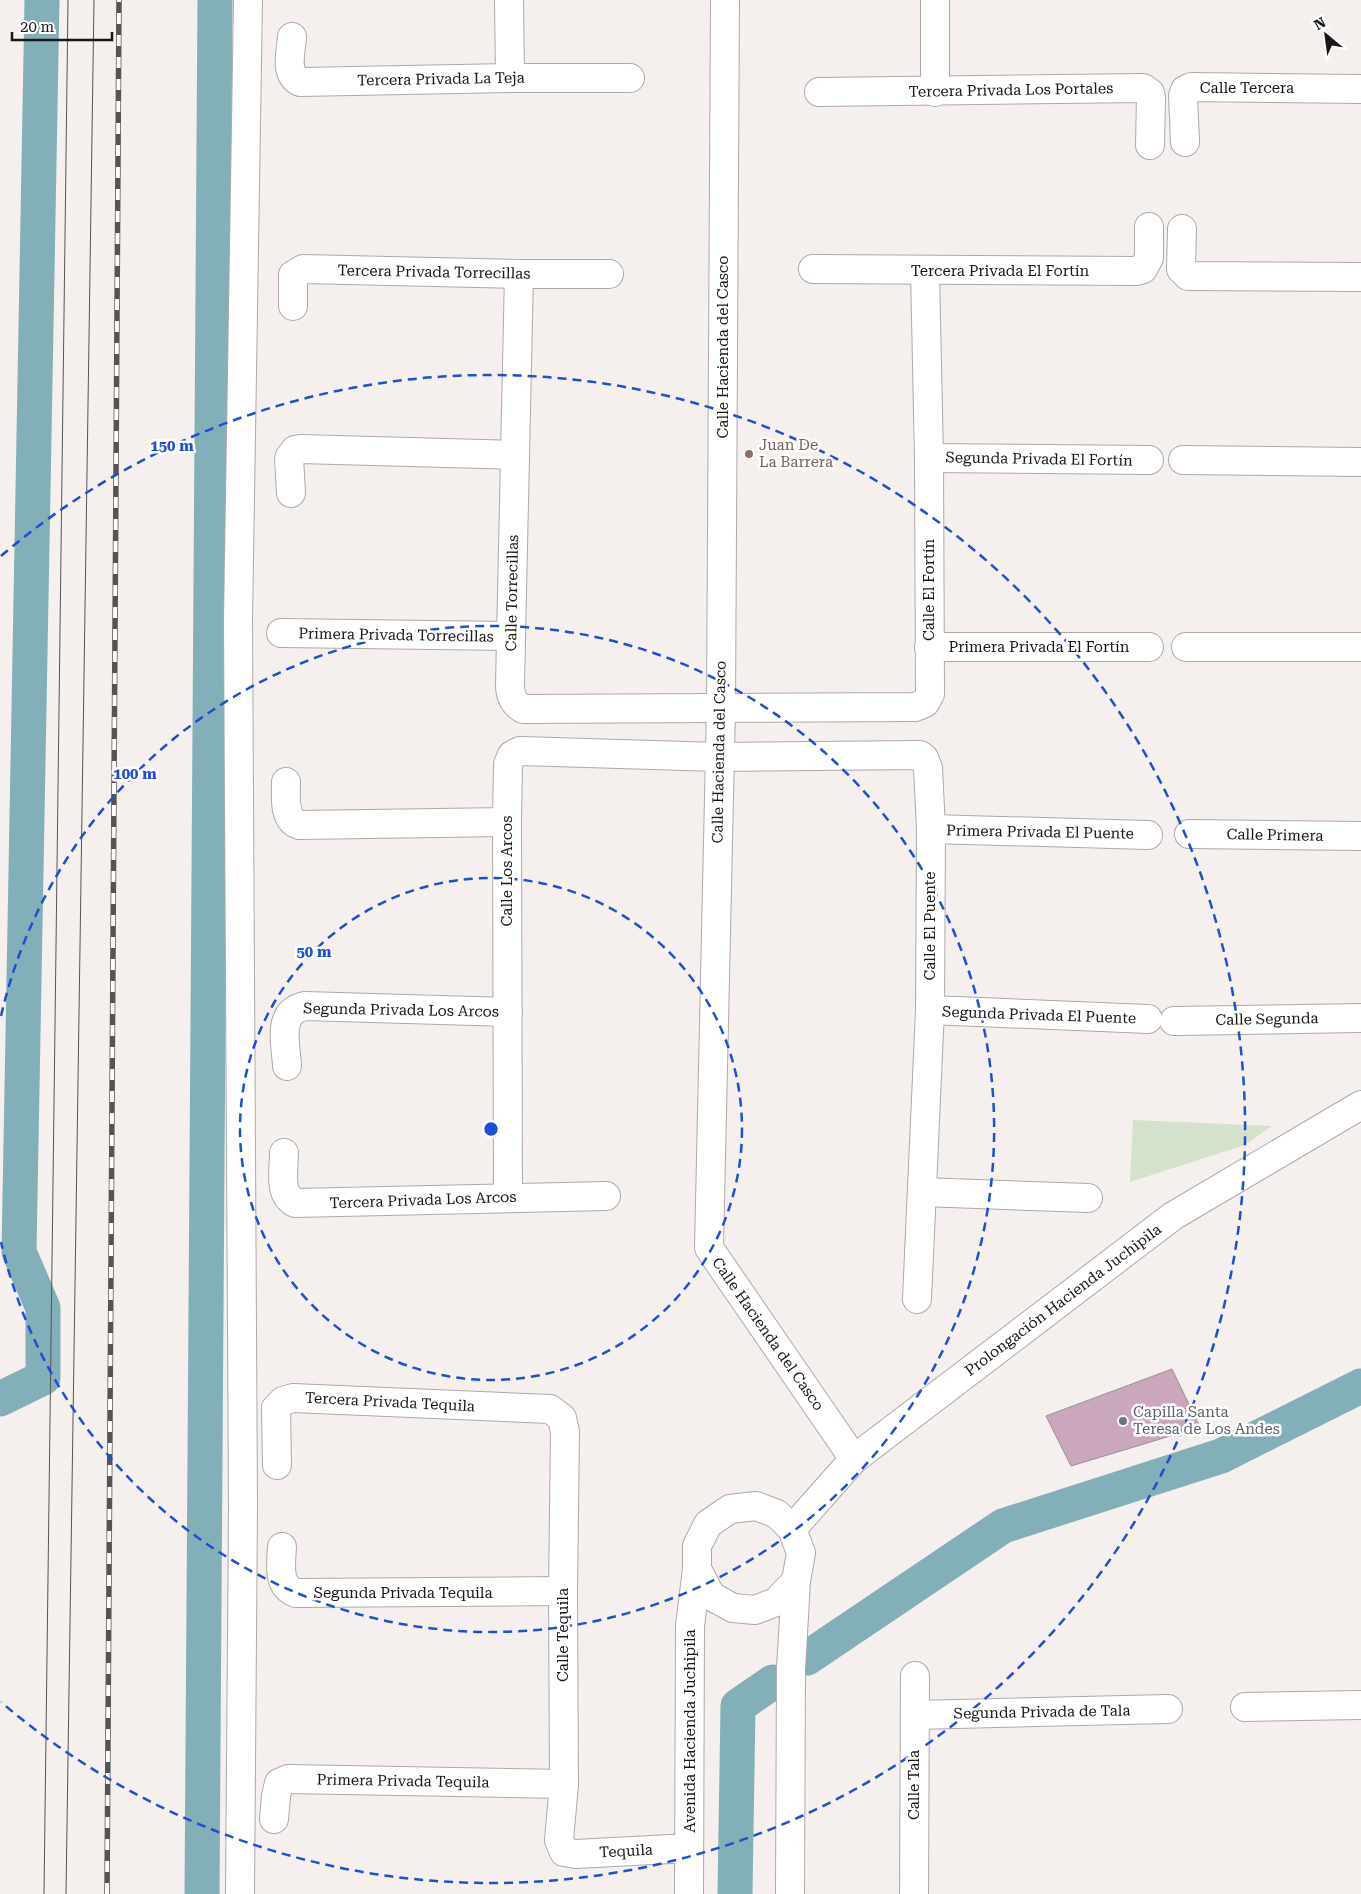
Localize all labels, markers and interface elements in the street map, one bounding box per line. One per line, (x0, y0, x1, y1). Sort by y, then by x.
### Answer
scale bar (12, 10, 112, 42)
north arrow (1301, 10, 1351, 60)
text: N (1311, 14, 1328, 33)
text: 20 m (20, 18, 55, 36)
street label: Tercera Privada La Teja (357, 69, 525, 89)
street label: Tercera Privada Los Portales (909, 79, 1113, 101)
street label: Calle Tercera (1200, 79, 1294, 97)
street label: Calle Hacienda del Casco (714, 256, 732, 438)
street label: Tercera Privada Torrecillas (337, 261, 531, 283)
street label: Tercera Privada El Fortín (911, 262, 1090, 280)
place label: Juan De La Barrera (759, 436, 833, 471)
text: 150 m (150, 437, 194, 455)
marker: Juan De La Barrera (743, 448, 755, 460)
street label: Segunda Privada El Fortín (945, 448, 1133, 470)
street label: Calle Torrecillas (502, 535, 522, 651)
street label: Calle El Fortín (920, 539, 938, 641)
street label: Primera Privada Torrecillas (298, 624, 494, 646)
street label: Primera Privada El Fortín (948, 638, 1130, 656)
street label: Calle Hacienda del Casco (708, 660, 730, 844)
text: 100 m (113, 765, 157, 783)
street label: Calle Los Arcos (498, 816, 516, 926)
street label: Primera Privada El Puente (946, 821, 1134, 843)
street label: Calle Primera (1226, 825, 1324, 845)
street label: Calle El Puente (921, 871, 939, 981)
text: 50 m (296, 943, 332, 961)
street label: Segunda Privada Los Arcos (303, 999, 499, 1021)
street label: Segunda Privada El Puente (942, 1003, 1136, 1027)
street label: Calle Segunda (1215, 1009, 1319, 1029)
centre of rings (482, 1120, 500, 1138)
street label: Tercera Privada Los Arcos (329, 1188, 517, 1212)
street label: Prolongación Hacienda Juchipila (961, 1220, 1165, 1380)
street label: Calle Hacienda del Casco (708, 1254, 828, 1414)
street label: Tercera Privada Tequila (305, 1389, 475, 1415)
place label: Capilla Santa Teresa de Los Andes (1133, 1403, 1280, 1438)
marker: Capilla Santa Teresa de Los Andes (1117, 1415, 1129, 1427)
street label: Segunda Privada Tequila (313, 1584, 493, 1602)
street label: Calle Tequila (554, 1588, 572, 1682)
street label: Avenida Hacienda Juchipila (681, 1629, 699, 1833)
street label: Segunda Privada de Tala (953, 1701, 1131, 1723)
street label: Calle Tala (905, 1750, 923, 1820)
street label: Primera Privada Tequila (316, 1770, 490, 1792)
street label: Tequila (599, 1841, 653, 1861)

